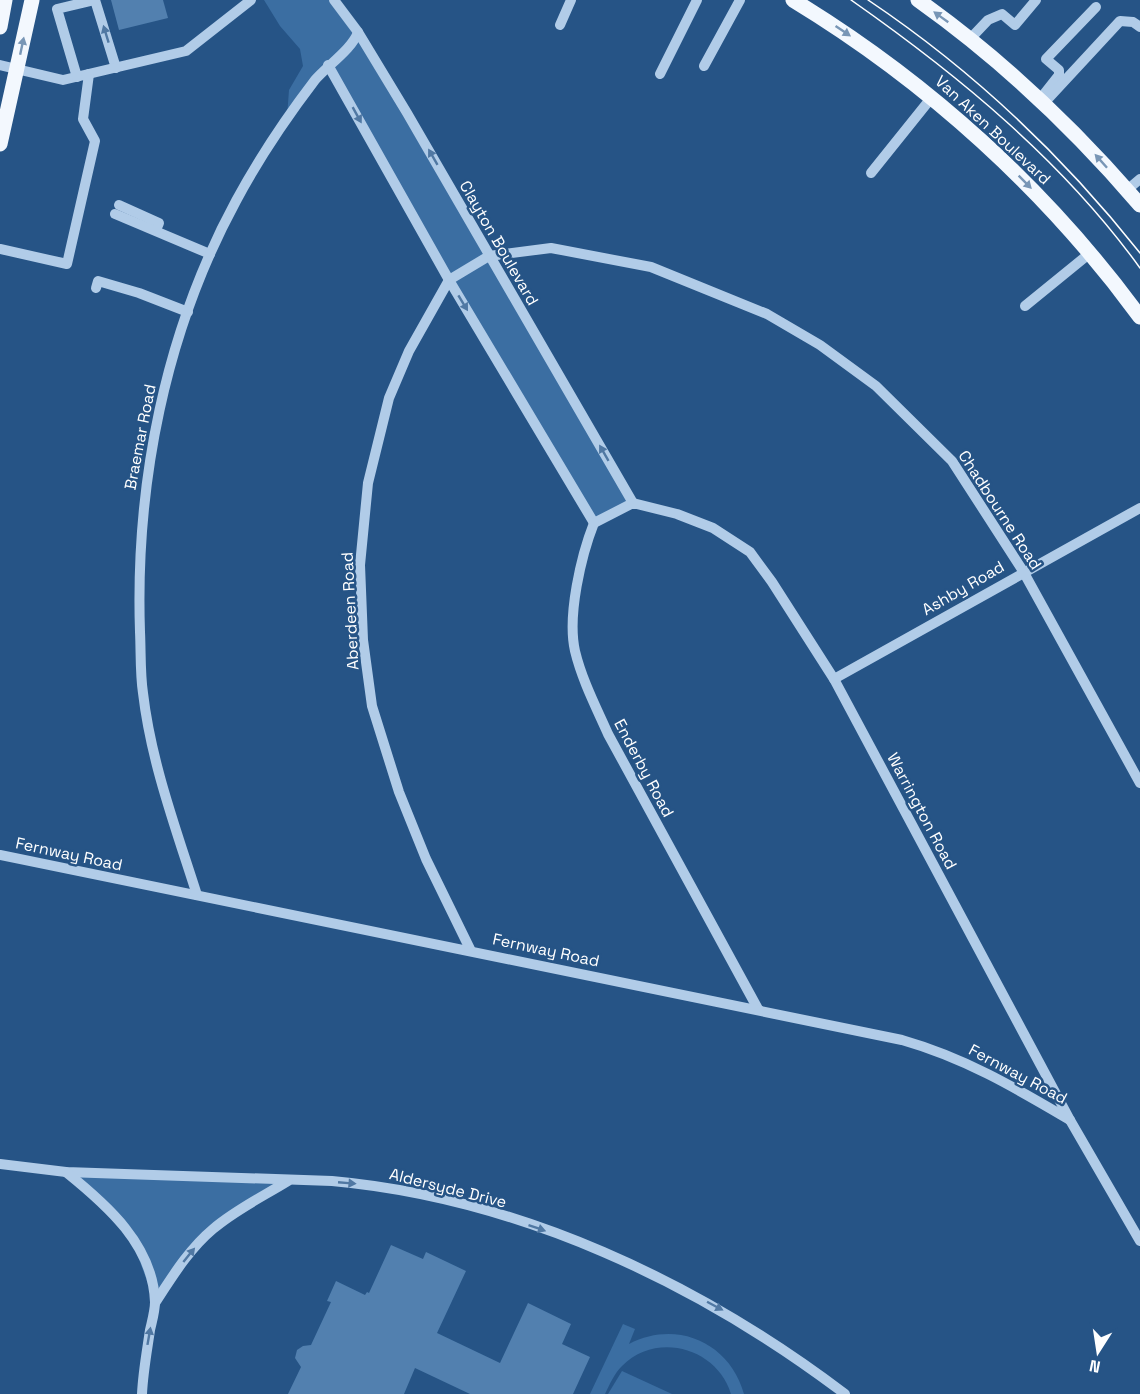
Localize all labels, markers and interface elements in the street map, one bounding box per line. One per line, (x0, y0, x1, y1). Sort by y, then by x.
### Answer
one-way arrow (934, 11, 950, 23)
one-way arrow (101, 25, 110, 43)
one-way arrow (834, 26, 851, 37)
one-way arrow (18, 36, 27, 55)
street label: Van Aken Boulevard (931, 71, 1055, 189)
one-way arrow (351, 107, 361, 124)
one-way arrow (428, 148, 438, 165)
one-way arrow (1094, 154, 1108, 169)
one-way arrow (1017, 175, 1031, 189)
street label: Clayton Boulevard (455, 177, 543, 309)
one-way arrow (458, 295, 469, 311)
street label: Braemar Road (119, 382, 161, 492)
one-way arrow (599, 444, 609, 461)
street label: Chadbourne Road (954, 446, 1046, 574)
street label: Aberdeen Road (336, 552, 364, 670)
street label: Ashby Road (918, 556, 1008, 620)
street label: Enderby Road (609, 715, 679, 821)
street label: Warrington Road (882, 749, 962, 873)
street label: Fernway Road (14, 832, 124, 876)
street label: Fernway Road (491, 928, 601, 972)
street label: Fernway Road (965, 1039, 1071, 1109)
street label: Aldersyde Drive (387, 1163, 509, 1213)
one-way arrow (338, 1178, 357, 1188)
one-way arrow (528, 1223, 546, 1233)
one-way arrow (183, 1247, 196, 1263)
one-way arrow (707, 1301, 724, 1311)
north arrow (1068, 1322, 1128, 1382)
one-way arrow (145, 1326, 154, 1345)
text: N (1088, 1355, 1102, 1378)

